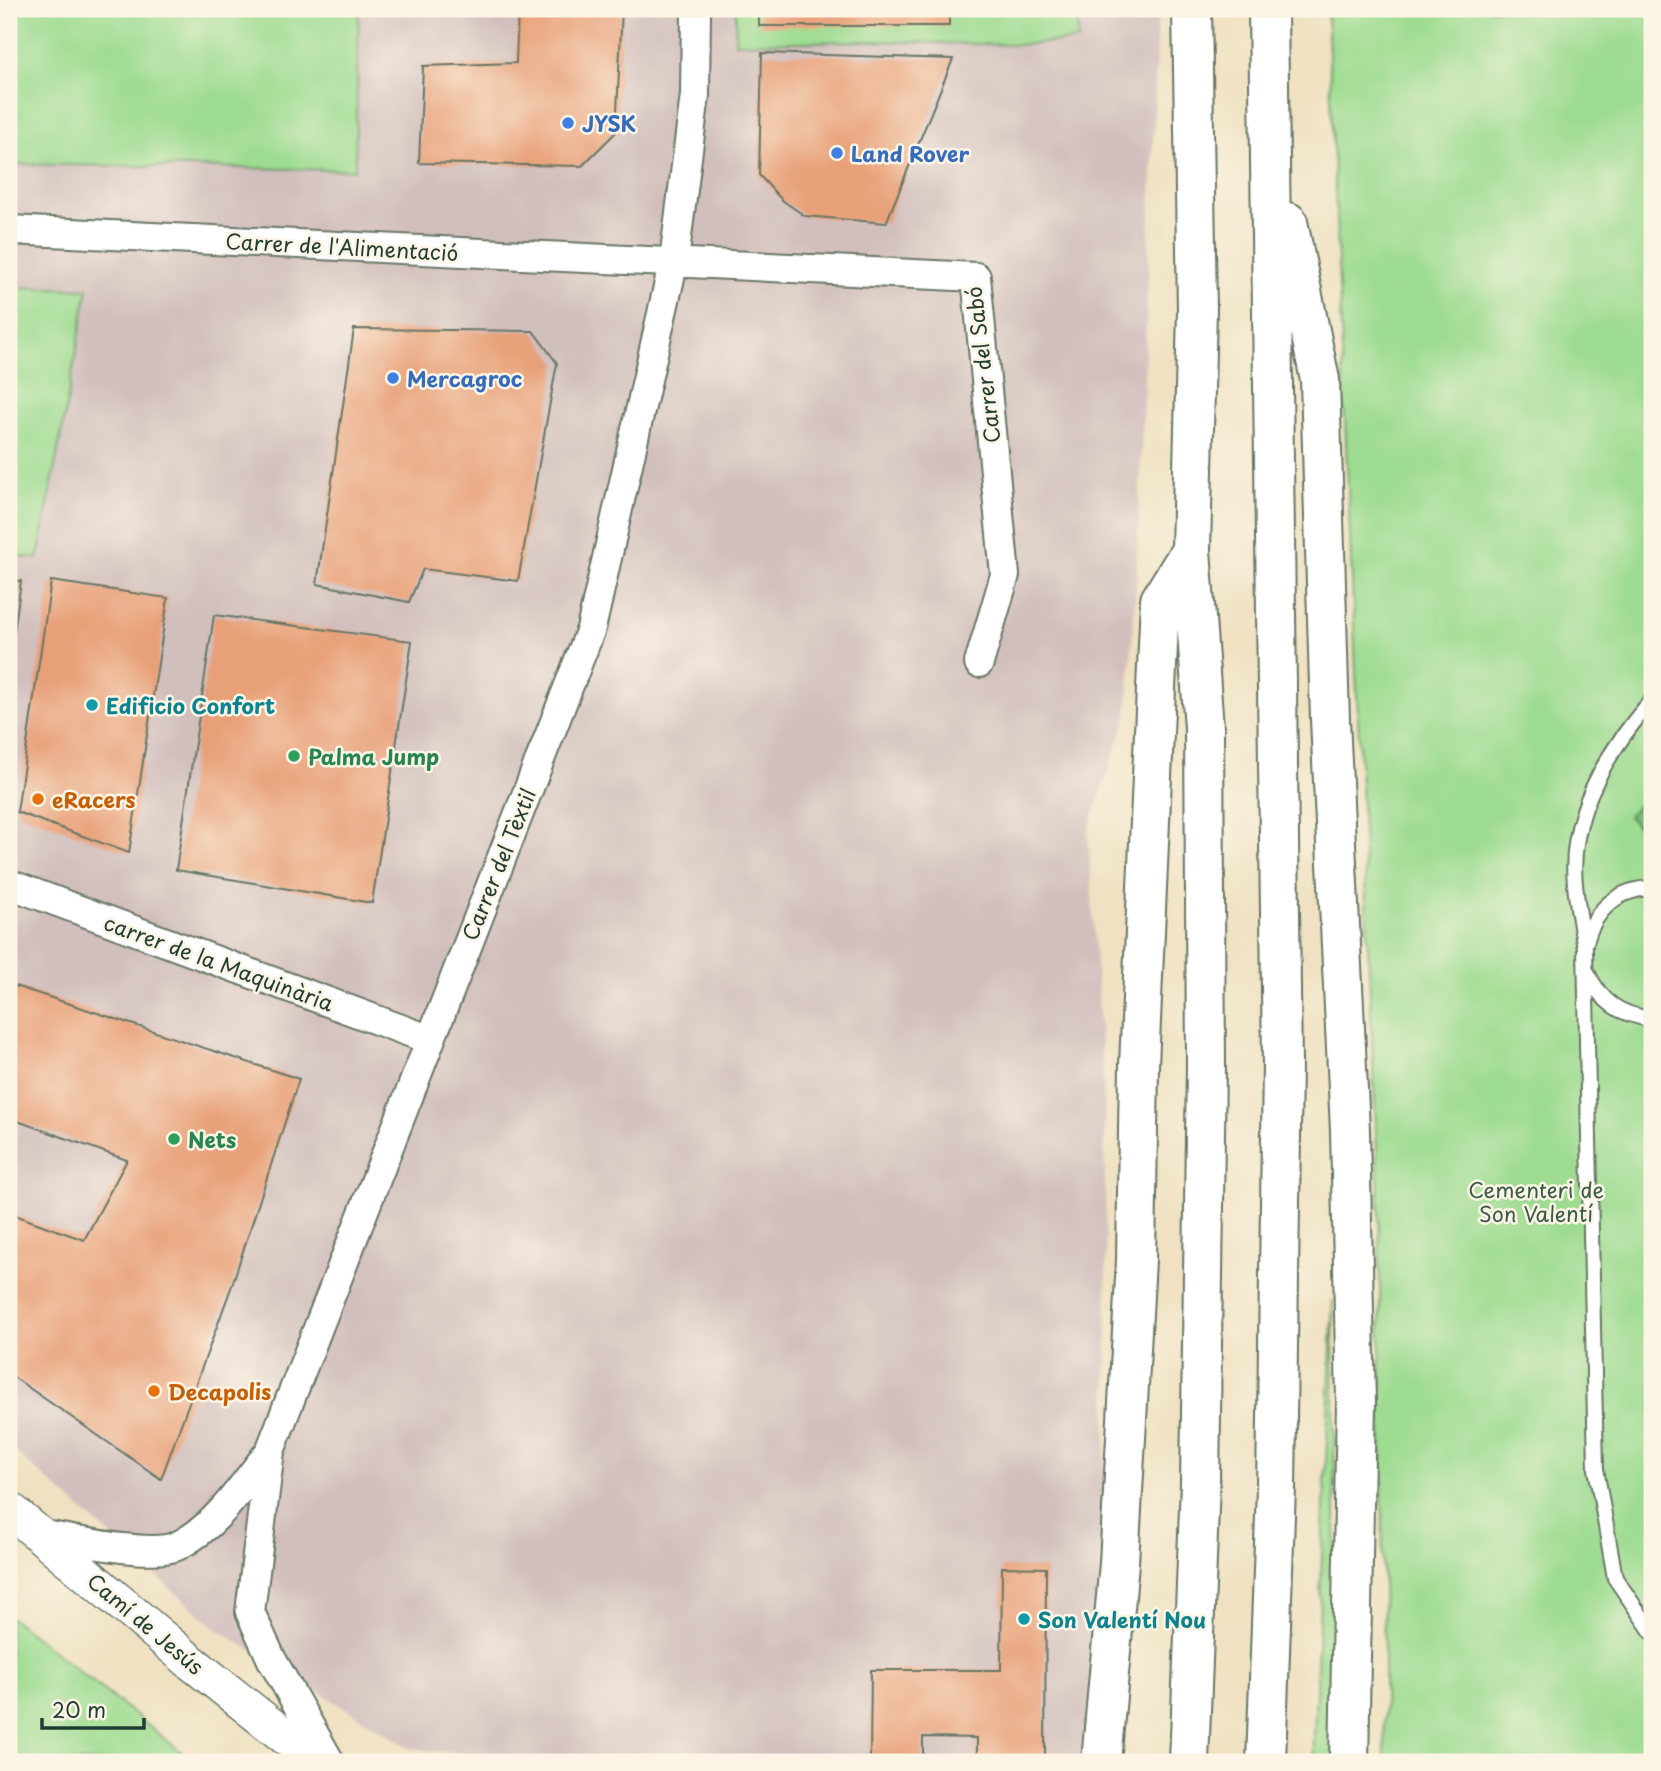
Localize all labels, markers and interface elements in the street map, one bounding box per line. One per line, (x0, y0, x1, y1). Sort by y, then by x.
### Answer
place label: JYSK (582, 107, 636, 139)
marker: JYSK (560, 115, 576, 131)
place label: Land Rover (851, 137, 969, 169)
marker: Land Rover (829, 145, 845, 161)
street label: Carrer de l'Alimentació (225, 224, 459, 268)
street label: Carrer del Sabó (957, 285, 1007, 445)
place label: Mercagroc (407, 362, 522, 394)
marker: Mercagroc (385, 370, 401, 386)
place label: Edificio Confort (106, 689, 275, 721)
marker: Edificio Confort (84, 697, 100, 713)
place label: Palma Jump (308, 740, 439, 772)
marker: Palma Jump (286, 748, 302, 764)
place label: eRacers (52, 783, 136, 815)
street label: Carrer del Tèxtil (453, 783, 543, 945)
marker: eRacers (30, 791, 46, 807)
street label: carrer de la Maquinària (100, 906, 339, 1019)
place label: Nets (188, 1123, 236, 1155)
marker: Nets (166, 1131, 182, 1147)
park label: Cementeri de Son Valentí (1468, 1173, 1604, 1229)
place label: Decapolis (168, 1375, 271, 1407)
marker: Decapolis (146, 1383, 162, 1399)
street label: Camí de Jesús (81, 1565, 211, 1681)
place label: Son Valentí Nou (1038, 1603, 1206, 1635)
marker: Son Valentí Nou (1016, 1611, 1032, 1627)
scale bar (42, 1687, 144, 1731)
text: 20 m (52, 1693, 106, 1725)

